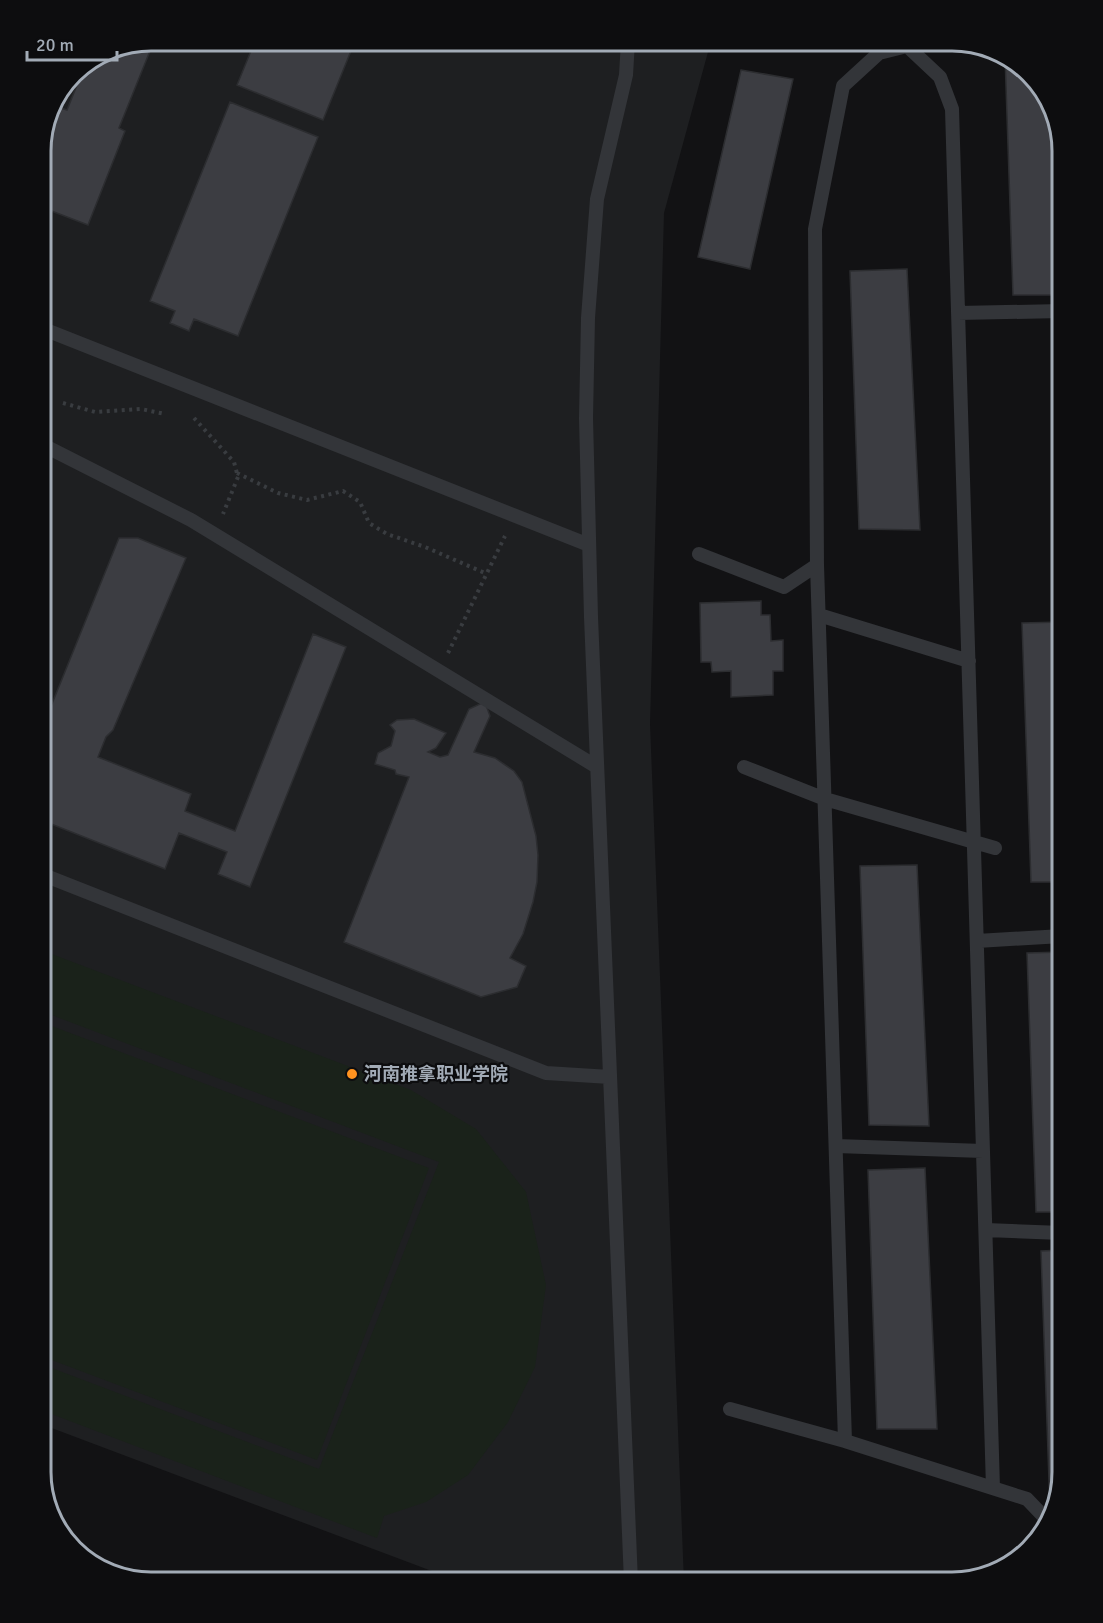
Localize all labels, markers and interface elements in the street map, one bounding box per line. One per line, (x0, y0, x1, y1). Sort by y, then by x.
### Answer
scale bar (27, 24, 117, 62)
text: 20 m (36, 34, 74, 56)
place label: 河南推拿职业学院 (364, 1063, 508, 1085)
marker: 河南推拿职业学院 (345, 1067, 359, 1081)

